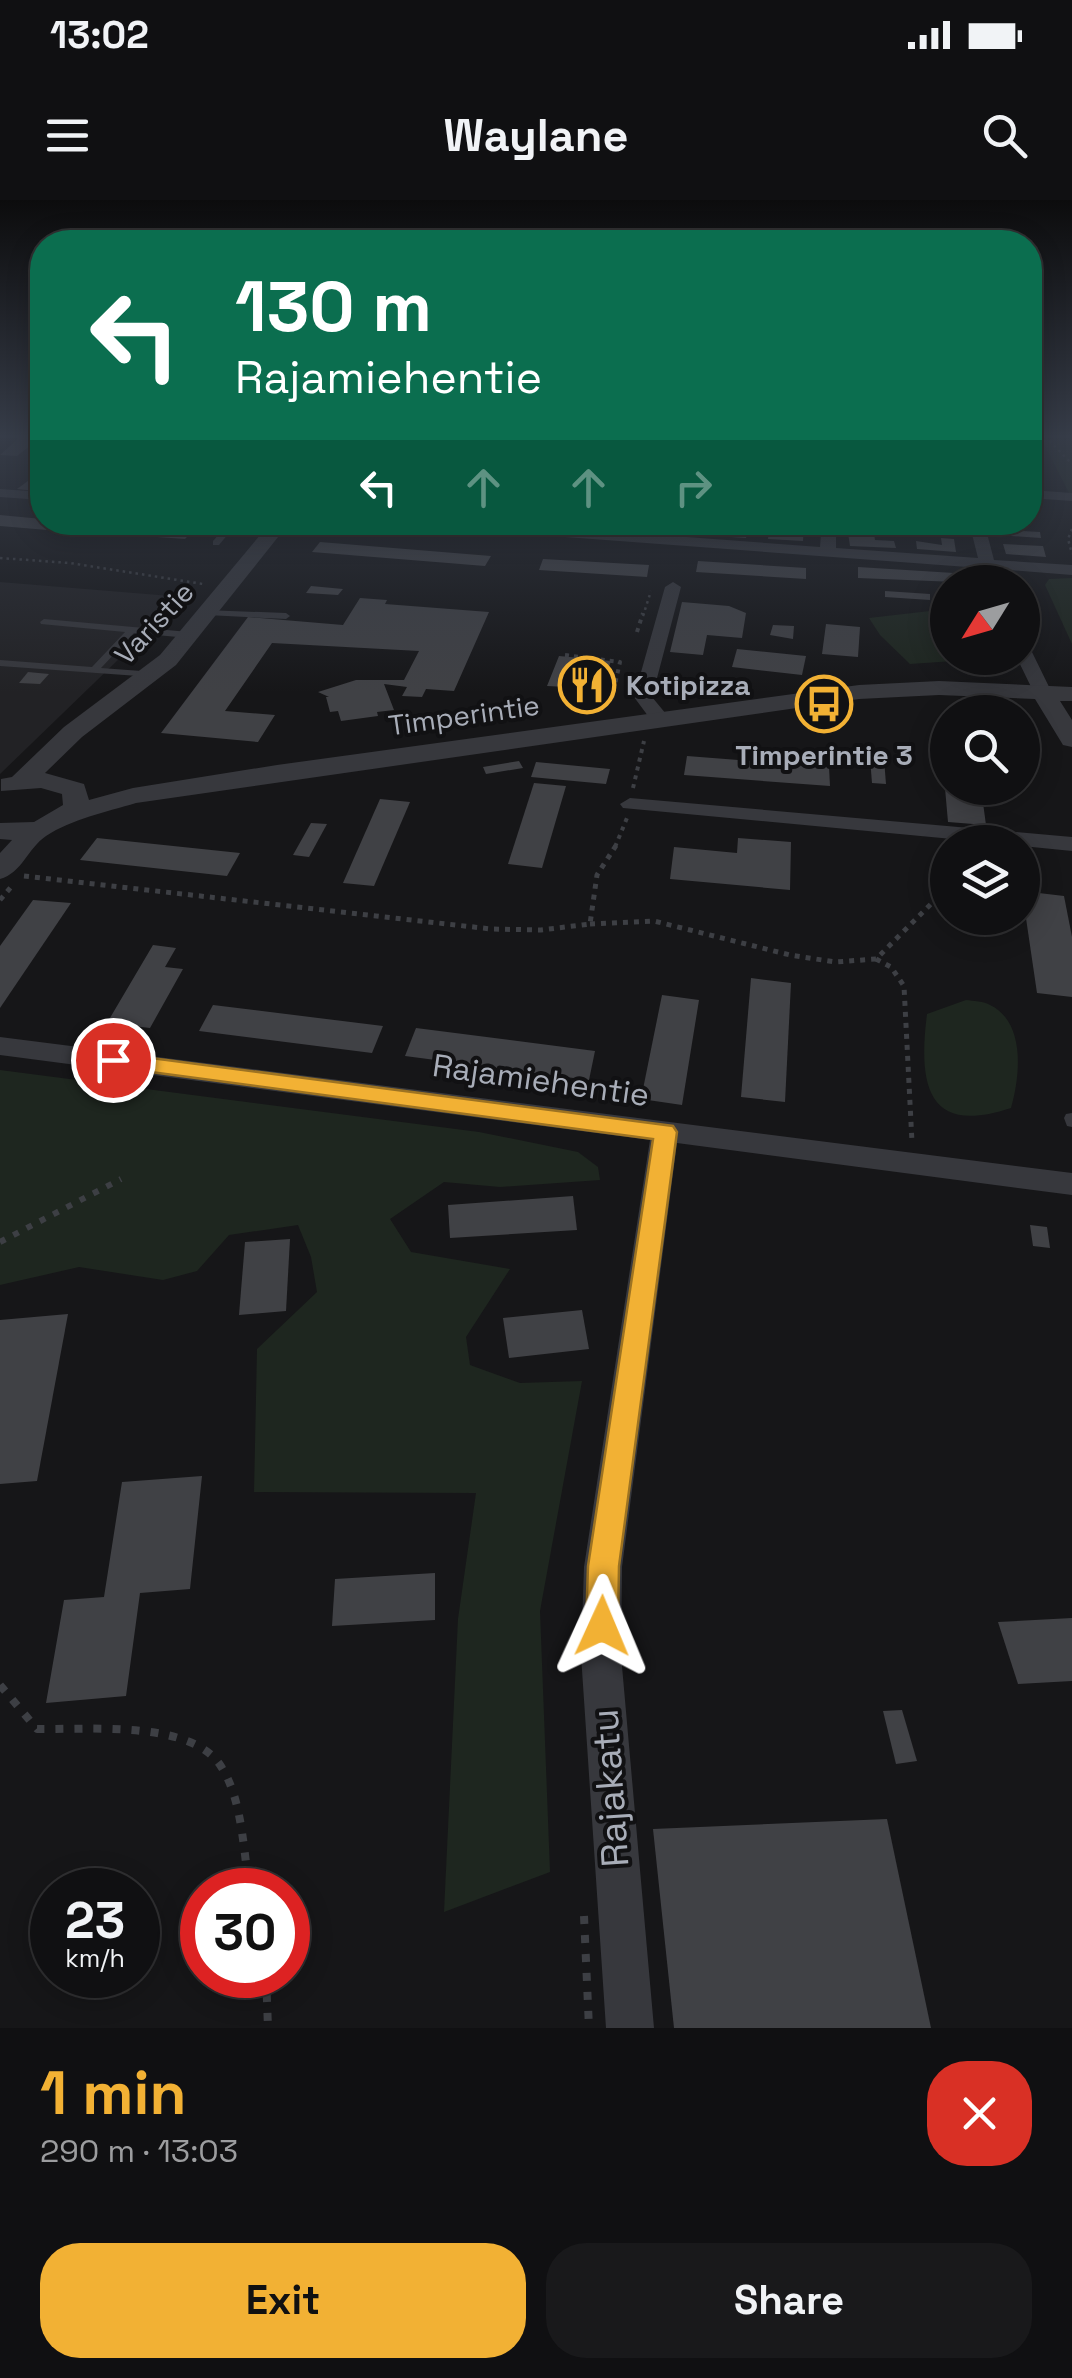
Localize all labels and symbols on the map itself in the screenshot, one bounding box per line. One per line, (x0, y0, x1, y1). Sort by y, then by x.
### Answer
north arrow (930, 565, 1040, 675)
street label: Varistie (107, 574, 201, 672)
restaurant icon: Kotipizza (557, 655, 617, 715)
place label: Kotipizza (626, 667, 751, 703)
bus stop icon: Timperintie 3 (794, 674, 854, 734)
street label: Timperintie (386, 687, 542, 743)
place label: Timperintie 3 (735, 737, 913, 773)
pin (71, 1018, 156, 1103)
street label: Rajamiehentie (430, 1045, 652, 1115)
position arrow (550, 1574, 654, 1678)
street label: Rajakatu (581, 1707, 639, 1869)
speed limit sign: 30 (180, 1868, 310, 1998)

